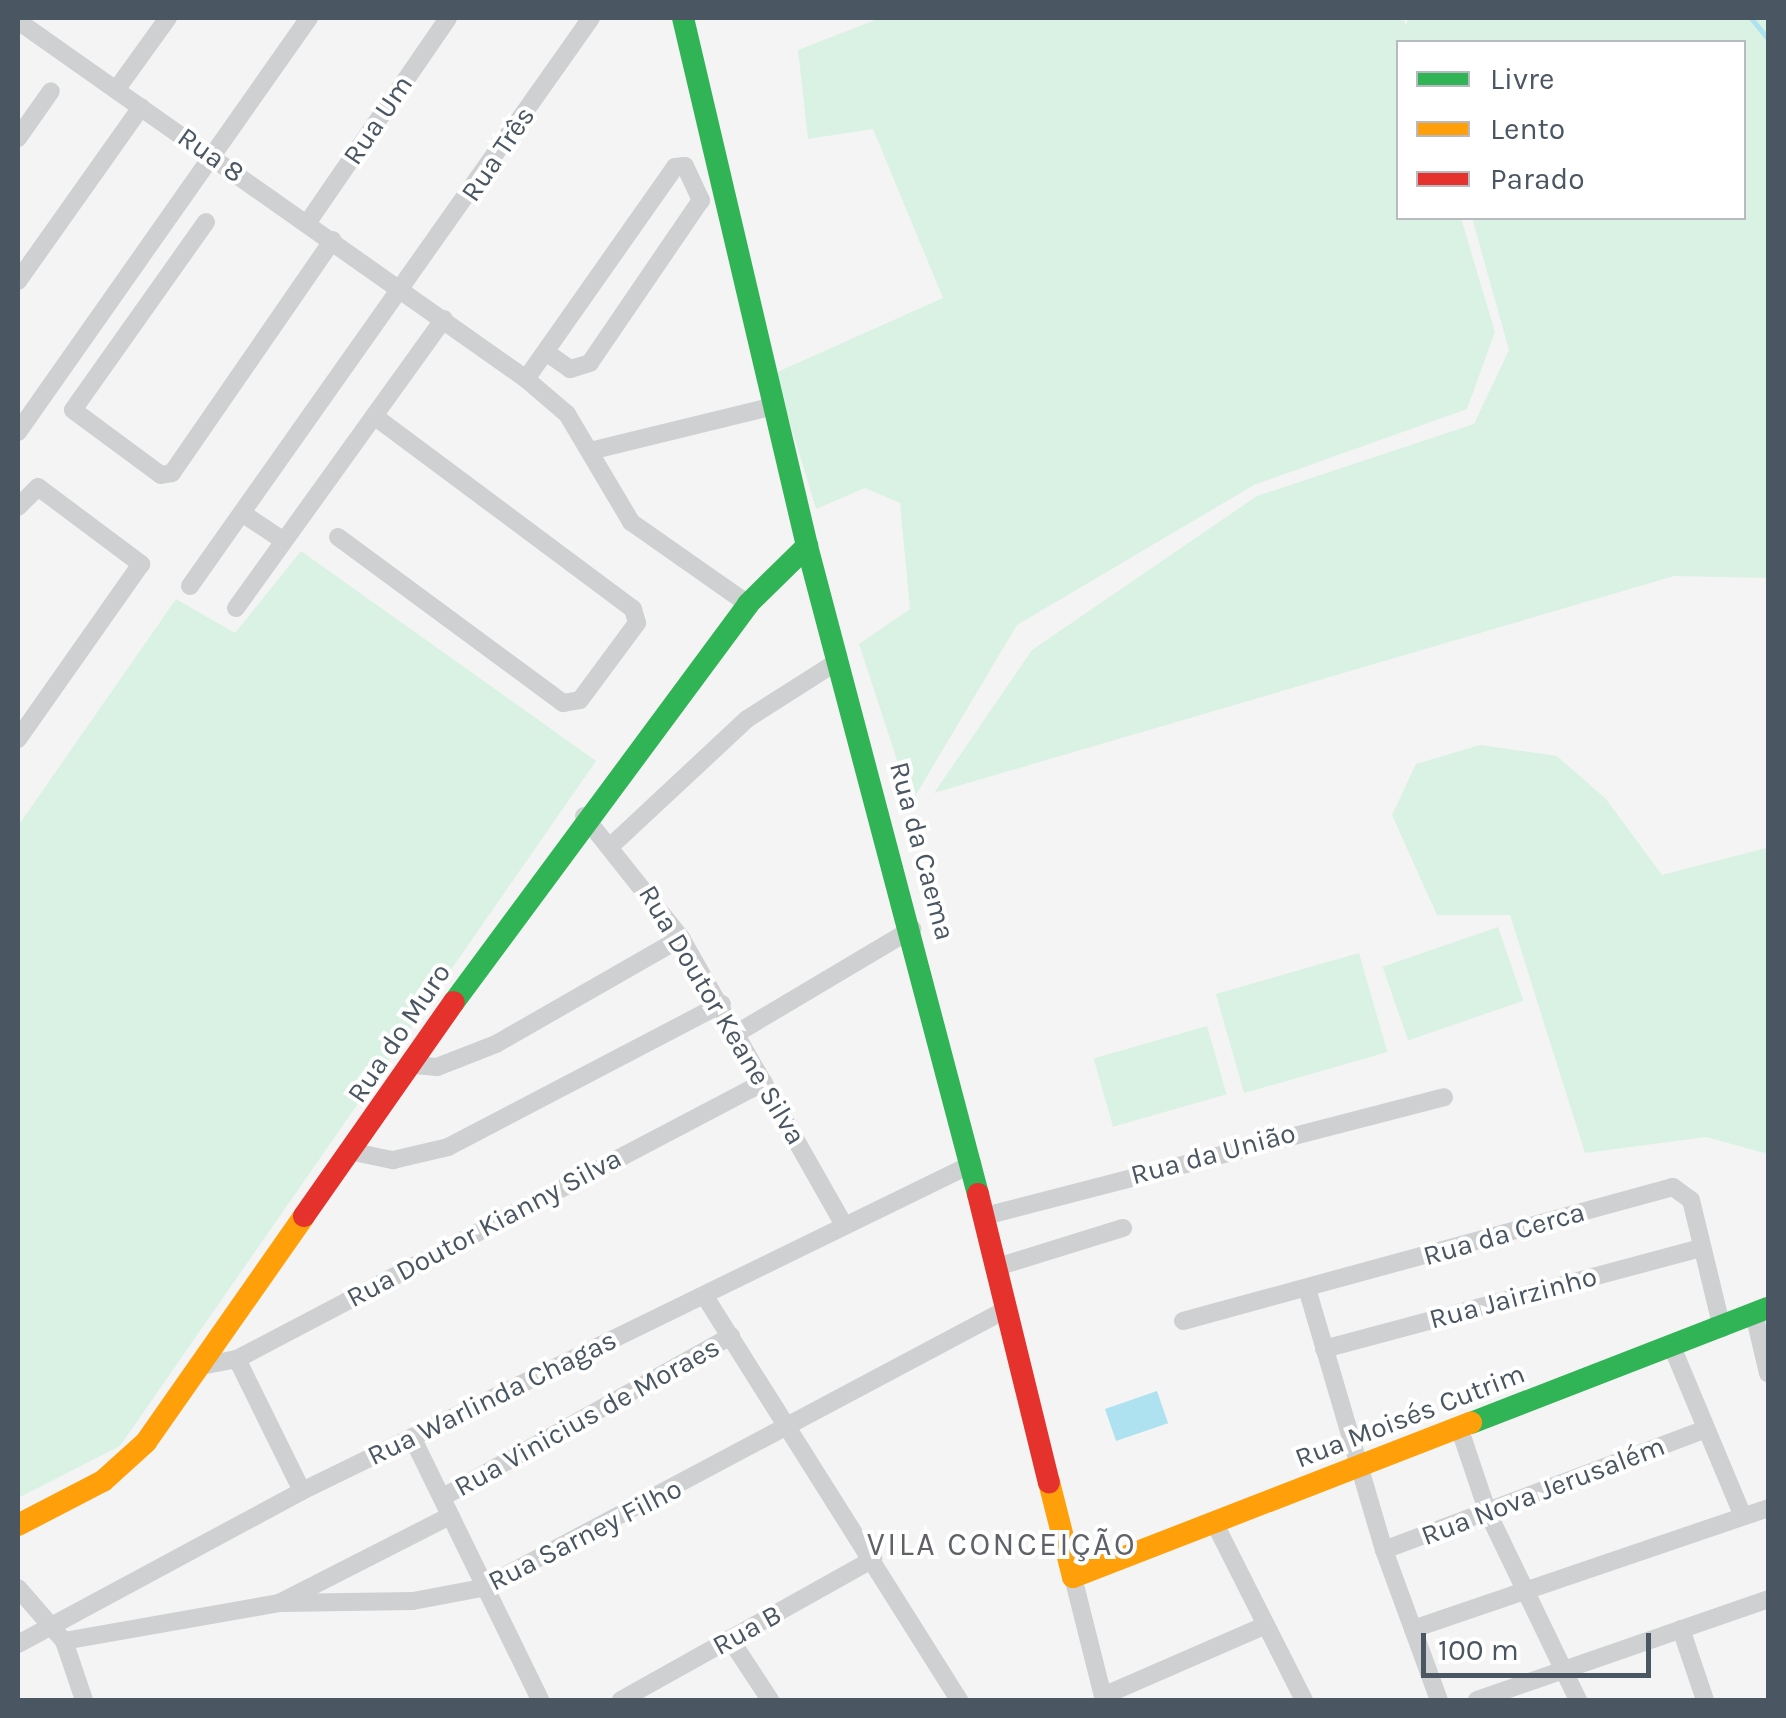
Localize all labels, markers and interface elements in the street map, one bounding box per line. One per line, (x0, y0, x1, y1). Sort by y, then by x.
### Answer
legend (1396, 40, 1746, 220)
text: Livre (1490, 61, 1554, 97)
street label: Rua Um (336, 69, 420, 171)
street label: Rua Três (454, 100, 542, 208)
text: Lento (1490, 111, 1565, 147)
street label: Rua 8 (171, 120, 251, 190)
text: Parado (1490, 161, 1585, 197)
street label: Rua da Caema (882, 758, 962, 944)
street label: Rua Doutor Keane Silva (631, 879, 813, 1151)
street label: Rua do Muro (340, 957, 458, 1109)
street label: Rua da União (1127, 1116, 1299, 1192)
street label: Rua Doutor Kianny Silva (341, 1141, 627, 1315)
street label: Rua da Cerca (1419, 1195, 1589, 1273)
street label: Rua Jairzinho (1426, 1260, 1600, 1336)
street label: Rua Warlinda Chagas (362, 1323, 622, 1473)
street label: Rua Vinicius de Moraes (449, 1330, 725, 1504)
street label: Rua Moisés Cutrim (1290, 1357, 1530, 1475)
street label: Rua Nova Jerusalém (1417, 1429, 1669, 1553)
street label: Rua Sarney Filho (483, 1472, 687, 1598)
district label: VILA CONCEIÇÃO (867, 1526, 1137, 1564)
street label: Rua B (707, 1597, 787, 1663)
scale bar (1426, 1613, 1656, 1675)
text: 100 m (1438, 1632, 1519, 1668)

